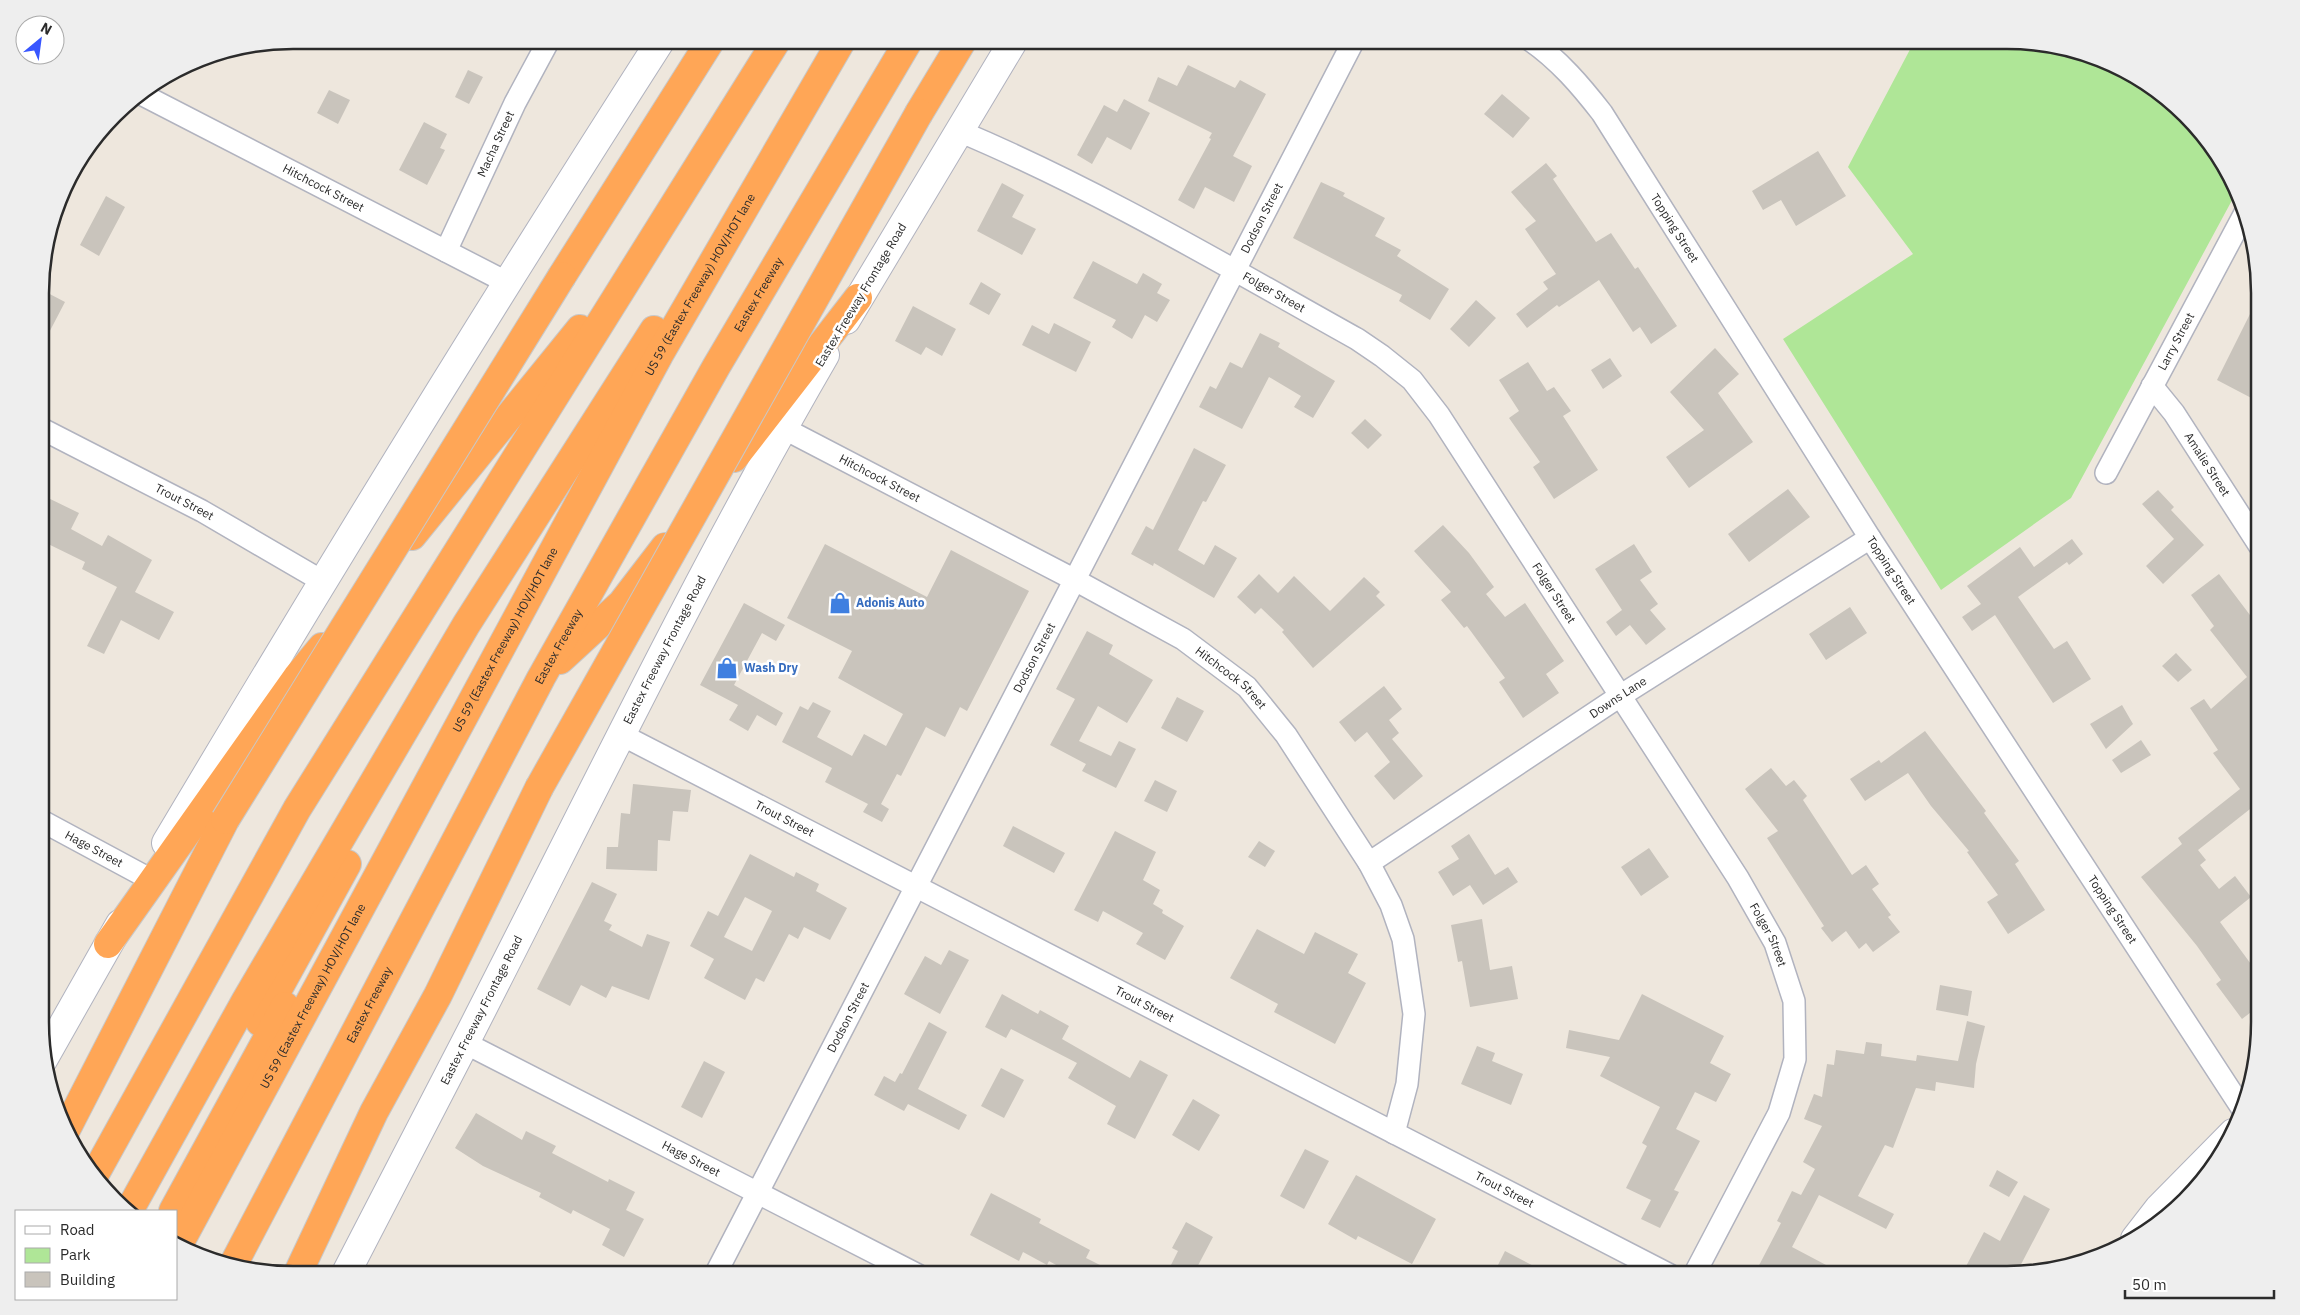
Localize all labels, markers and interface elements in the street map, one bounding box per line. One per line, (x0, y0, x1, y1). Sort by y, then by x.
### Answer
north arrow (15, 15, 65, 65)
text: N (38, 18, 55, 39)
street label: Macha Street (474, 108, 517, 179)
street label: Hitchcock Street (280, 160, 367, 215)
street label: Dodson Street (1237, 180, 1286, 256)
street label: US 59 (Eastex Freeway) HOV/HOT lane (642, 191, 758, 379)
street label: Topping Street (1648, 191, 1702, 265)
street label: Eastex Freeway Frontage Road (812, 220, 910, 369)
street label: Eastex Freeway (731, 255, 787, 335)
street label: Folger Street (1240, 268, 1308, 315)
street label: Larry Street (2154, 310, 2197, 373)
street label: Amalie Street (2181, 429, 2234, 499)
street label: Hitchcock Street (837, 451, 923, 505)
street label: Trout Street (153, 480, 217, 523)
street label: Topping Street (1864, 533, 1919, 607)
street label: US 59 (Eastex Freeway) HOV/HOT lane (448, 546, 562, 734)
street label: Folger Street (1529, 559, 1579, 626)
street label: Eastex Freeway Frontage Road (620, 573, 709, 727)
shop icon: Adonis Auto (827, 590, 853, 616)
place label: Adonis Auto (856, 595, 925, 610)
street label: Eastex Freeway (531, 607, 585, 687)
street label: Dodson Street (1010, 620, 1058, 695)
street label: Hitchcock Street (1192, 643, 1270, 712)
shop icon: Wash Dry (714, 655, 740, 681)
place label: Wash Dry (744, 660, 798, 675)
street label: Downs Lane (1586, 673, 1650, 721)
street label: Trout Street (753, 797, 817, 840)
street label: Hage Street (63, 827, 126, 870)
street label: Topping Street (2085, 872, 2141, 946)
street label: US 59 (Eastex Freeway) HOV/HOT lane (256, 900, 369, 1091)
street label: Folger Street (1747, 900, 1790, 969)
street label: Eastex Freeway Frontage Road (437, 933, 525, 1087)
street label: Eastex Freeway (343, 964, 395, 1045)
street label: Dodson Street (823, 980, 872, 1055)
street label: Trout Street (1113, 982, 1177, 1025)
street label: Hage Street (660, 1137, 723, 1180)
street label: Trout Street (1473, 1168, 1537, 1211)
legend (15, 1210, 178, 1300)
text: Road (60, 1220, 95, 1239)
text: Park (60, 1245, 90, 1264)
scale bar (2125, 1268, 2274, 1300)
text: Building (60, 1270, 115, 1289)
text: 50 m (2132, 1275, 2167, 1294)

